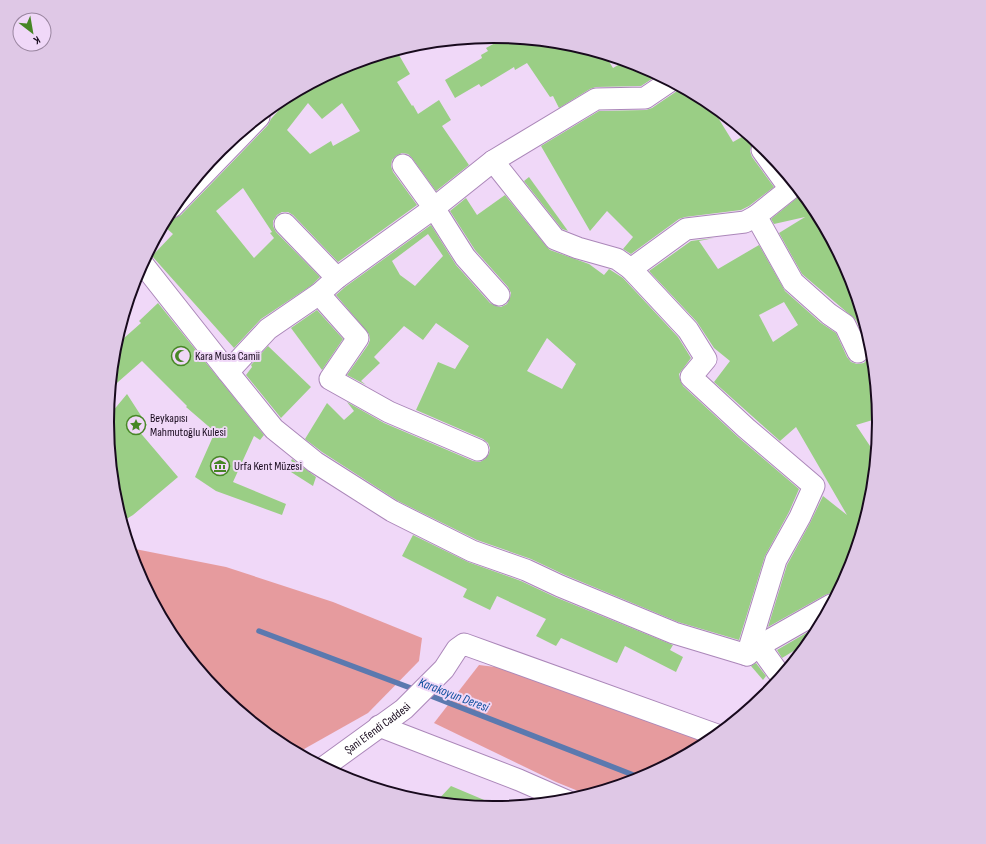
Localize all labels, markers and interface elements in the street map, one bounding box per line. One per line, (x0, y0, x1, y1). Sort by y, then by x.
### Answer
north arrow (12, 12, 52, 52)
text: K (31, 33, 43, 47)
mosque icon: Kara Musa Camii (170, 345, 192, 367)
place label: Kara Musa Camii (195, 349, 260, 364)
place label: Beykapısı Mahmutoğlu Kulesi (150, 411, 226, 440)
place icon: Beykapısı Mahmutoğlu Kulesi (125, 414, 147, 436)
museum icon: Urfa Kent Müzesi (209, 455, 231, 477)
place label: Urfa Kent Müzesi (234, 459, 302, 474)
water label: Karakoyun Deresi (416, 674, 492, 716)
street label: Şani Efendi Caddesi (342, 700, 414, 758)

